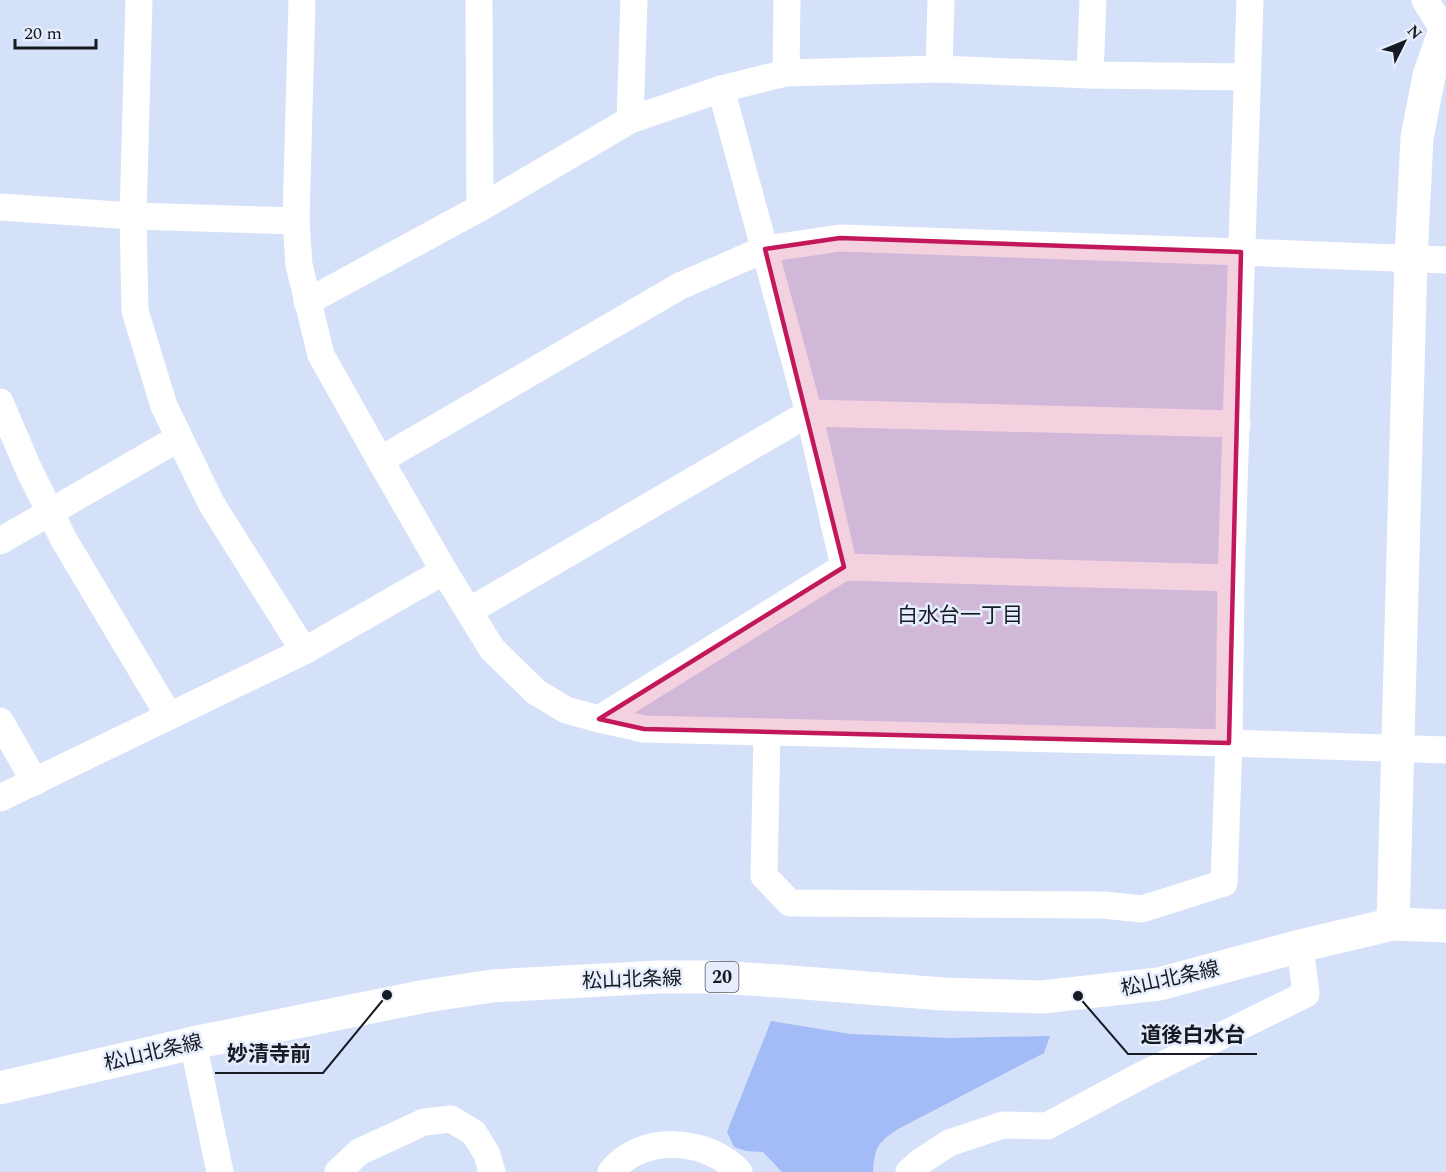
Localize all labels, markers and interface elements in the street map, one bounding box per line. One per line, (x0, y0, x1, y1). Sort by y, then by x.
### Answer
scale bar (15, 12, 96, 50)
north arrow (1374, 12, 1434, 72)
text: N (1401, 19, 1427, 45)
text: 20 m (24, 20, 62, 47)
district label: 白水台一丁目 (897, 600, 1023, 632)
street label: 松山北条線 (1118, 954, 1222, 1004)
road number: 20 (706, 962, 738, 992)
street label: 松山北条線 (582, 963, 683, 997)
callout: 道後白水台 (1128, 1015, 1257, 1054)
text: 道後白水台 (1141, 1020, 1246, 1052)
street label: 松山北条線 (101, 1027, 205, 1079)
callout: 妙清寺前 (215, 1034, 323, 1073)
text: 妙清寺前 (227, 1039, 311, 1071)

